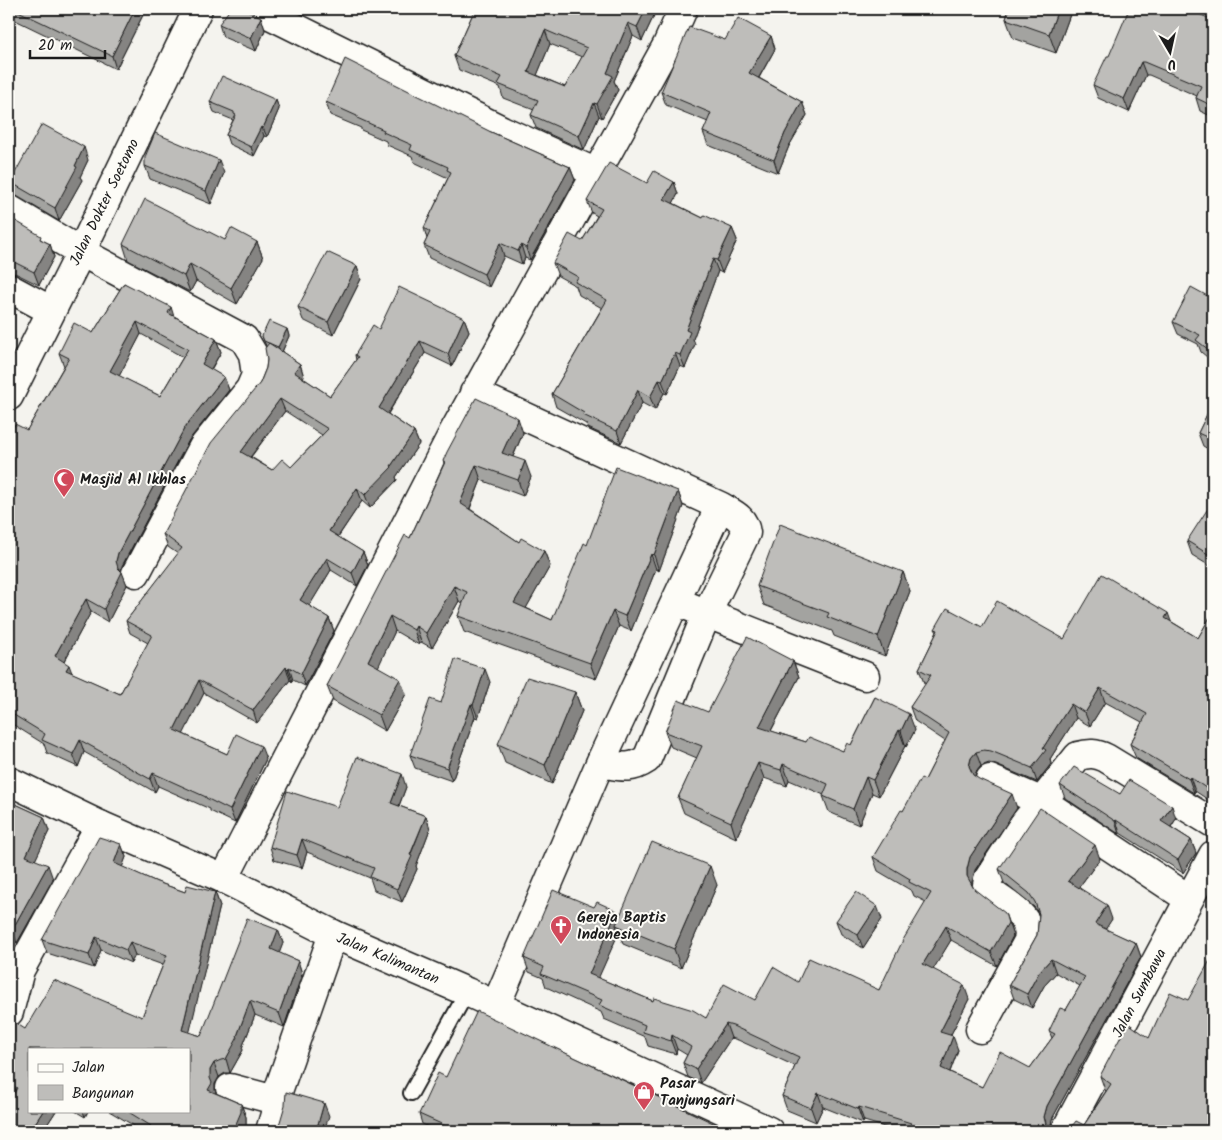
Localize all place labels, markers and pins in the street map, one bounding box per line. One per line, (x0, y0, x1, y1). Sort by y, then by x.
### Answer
mosque icon: Masjid Al Ikhlas (52, 467, 76, 498)
place label: Masjid Al Ikhlas (80, 468, 186, 492)
place label: Gereja Baptis Indonesia (577, 906, 666, 947)
church icon: Gereja Baptis Indonesia (549, 914, 573, 945)
place label: Pasar Tanjungsari (660, 1072, 736, 1113)
shop icon: Pasar Tanjungsari (632, 1080, 656, 1111)

